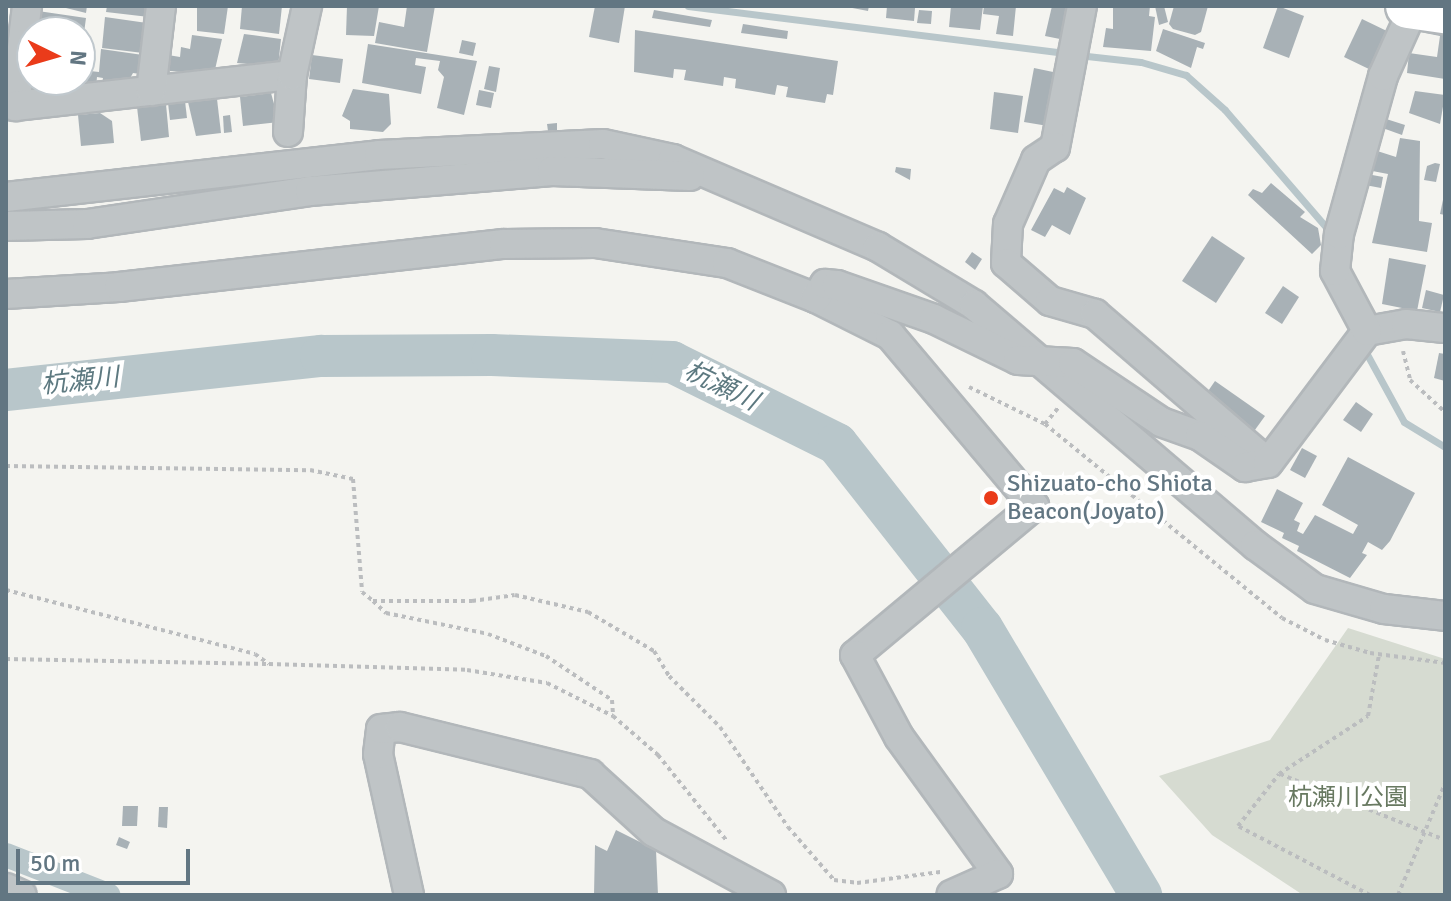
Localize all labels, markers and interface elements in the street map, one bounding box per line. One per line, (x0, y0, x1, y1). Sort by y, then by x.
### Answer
north arrow (16, 16, 96, 96)
text: N (64, 49, 93, 67)
water label: 杭瀬川 (679, 356, 763, 418)
water label: 杭瀬川 (40, 362, 120, 402)
place label: Shizuato-cho Shiota Beacon(Joyato) (1007, 470, 1213, 526)
marker: Shizuato-cho Shiota Beacon(Joyato) (982, 489, 1000, 507)
park label: 杭瀬川公園 (1288, 784, 1408, 812)
scale bar (20, 833, 194, 883)
text: 50 m (30, 848, 80, 878)

